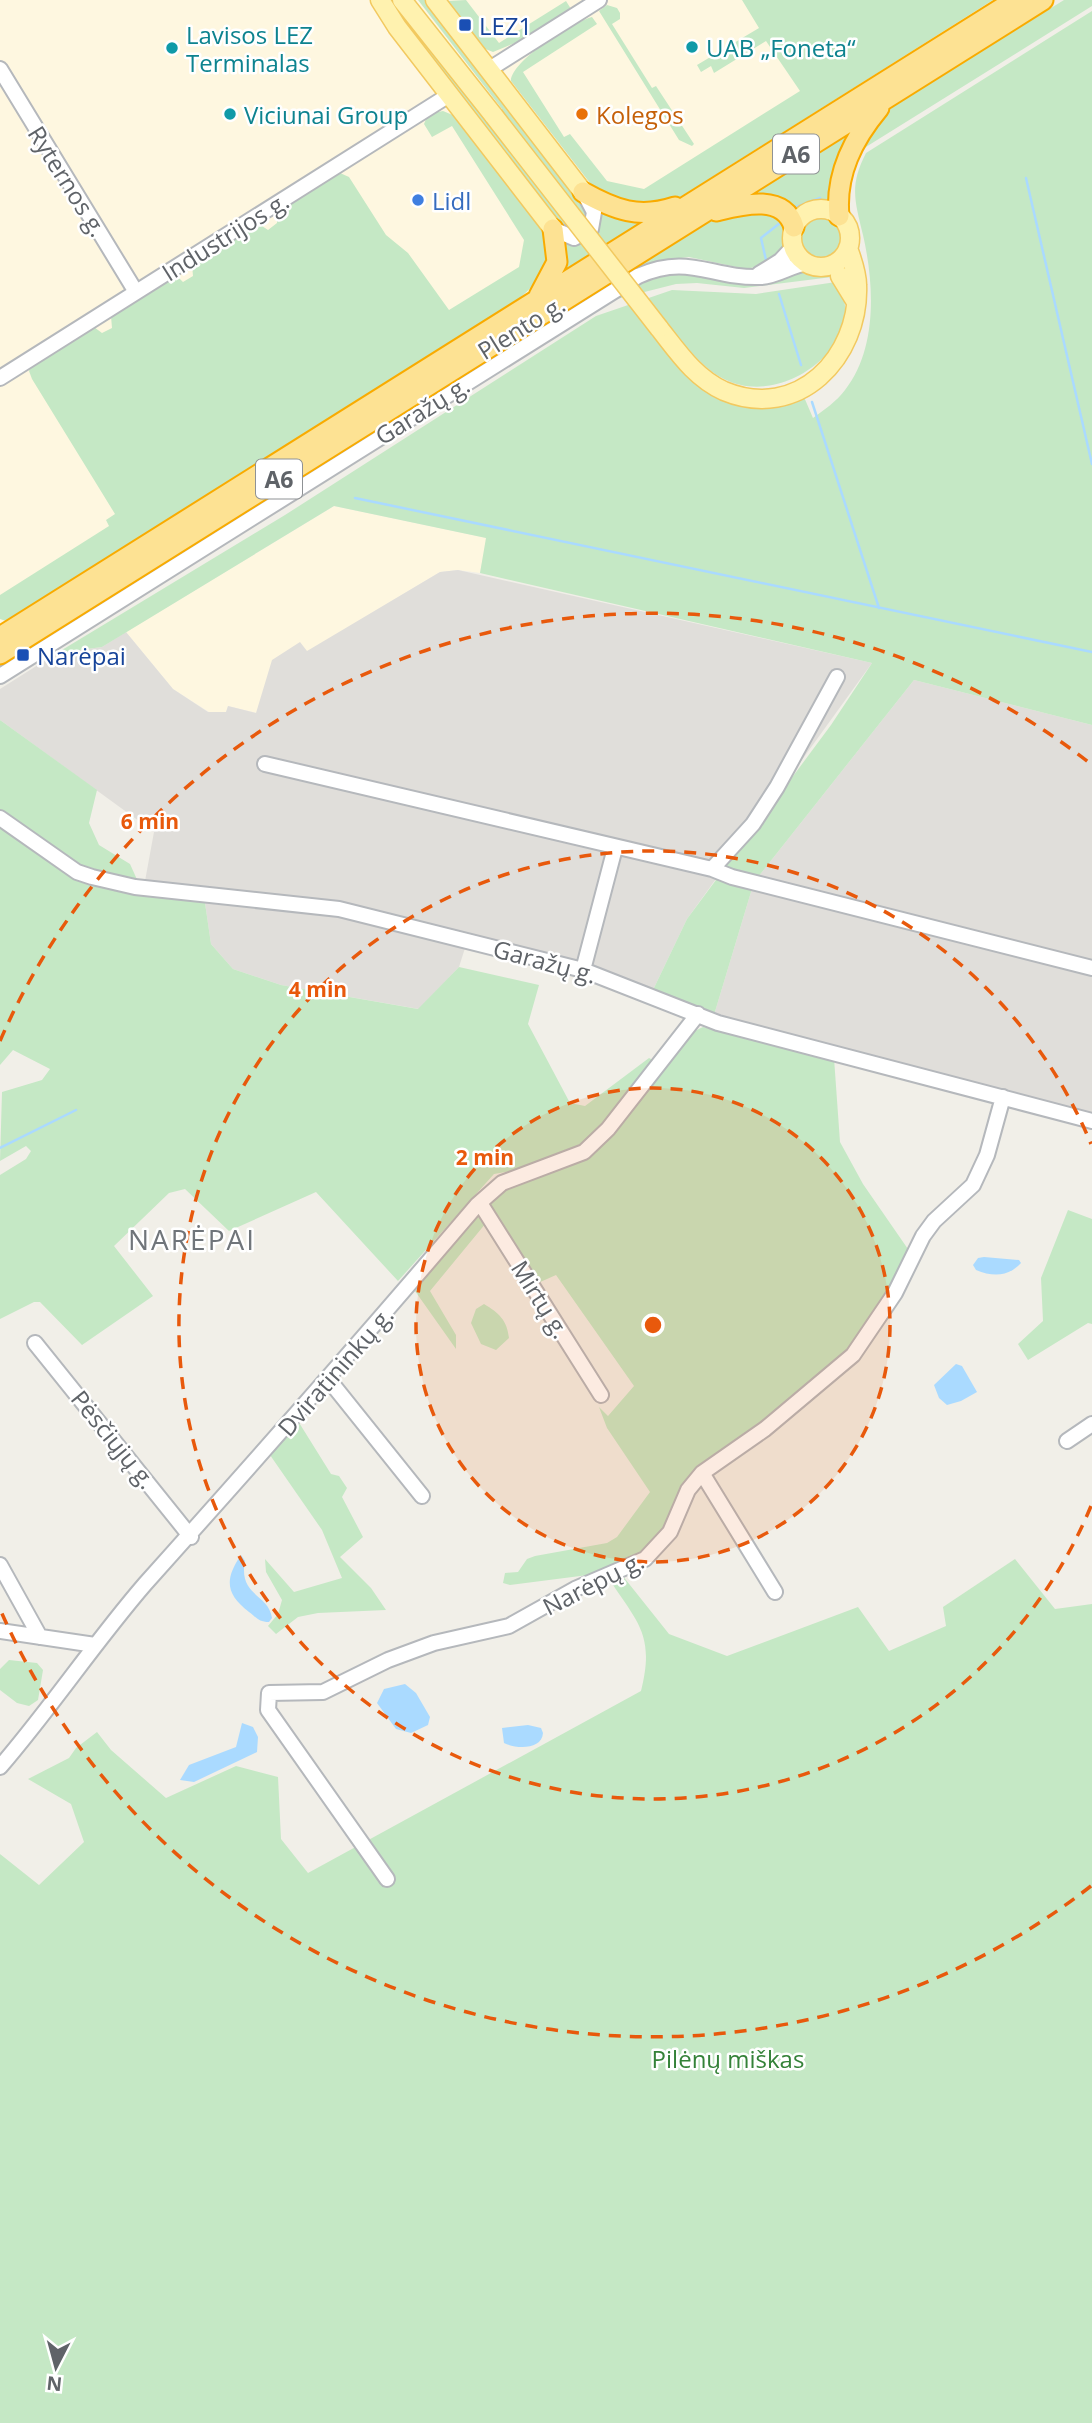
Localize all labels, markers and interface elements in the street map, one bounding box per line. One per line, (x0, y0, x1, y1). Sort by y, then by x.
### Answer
place label: LEZ1 (479, 9, 532, 42)
marker: LEZ1 (457, 17, 473, 33)
place label: Lavisos LEZ Terminalas (186, 18, 313, 79)
place label: UAB „Foneta“ (706, 31, 856, 64)
marker: UAB „Foneta“ (684, 39, 700, 55)
marker: Lavisos LEZ Terminalas (164, 40, 180, 56)
place label: Viciunai Group (244, 98, 408, 131)
place label: Kolegos (596, 98, 684, 131)
marker: Viciunai Group (222, 106, 238, 122)
marker: Kolegos (574, 106, 590, 122)
street label: Ryternos g. (21, 119, 115, 243)
road number: A6 (773, 134, 819, 174)
street label: Industrijos g. (155, 184, 295, 288)
place label: Lidl (432, 184, 471, 217)
marker: Lidl (410, 192, 426, 208)
street label: Plento g. (471, 287, 571, 367)
street label: Garažų g. (369, 368, 475, 452)
road number: A6 (256, 460, 302, 499)
place label: Narėpai (37, 639, 126, 672)
marker: Narėpai (15, 647, 31, 663)
text: 6 min (121, 807, 179, 835)
street label: Garažų g. (490, 931, 600, 991)
text: 4 min (289, 975, 347, 1003)
text: 2 min (456, 1143, 514, 1171)
district label: NARĖPAI (128, 1220, 256, 1258)
street label: Mirtų g. (504, 1254, 578, 1344)
street label: Dviratininkų g. (270, 1299, 400, 1443)
centre of rings (641, 1313, 665, 1337)
street label: Pėsčiųjų g. (64, 1383, 164, 1495)
street label: Narėpų g. (537, 1543, 649, 1623)
park label: Pilėnų miškas (652, 2042, 804, 2075)
north arrow (21, 2332, 91, 2402)
text: N (45, 2370, 63, 2398)

